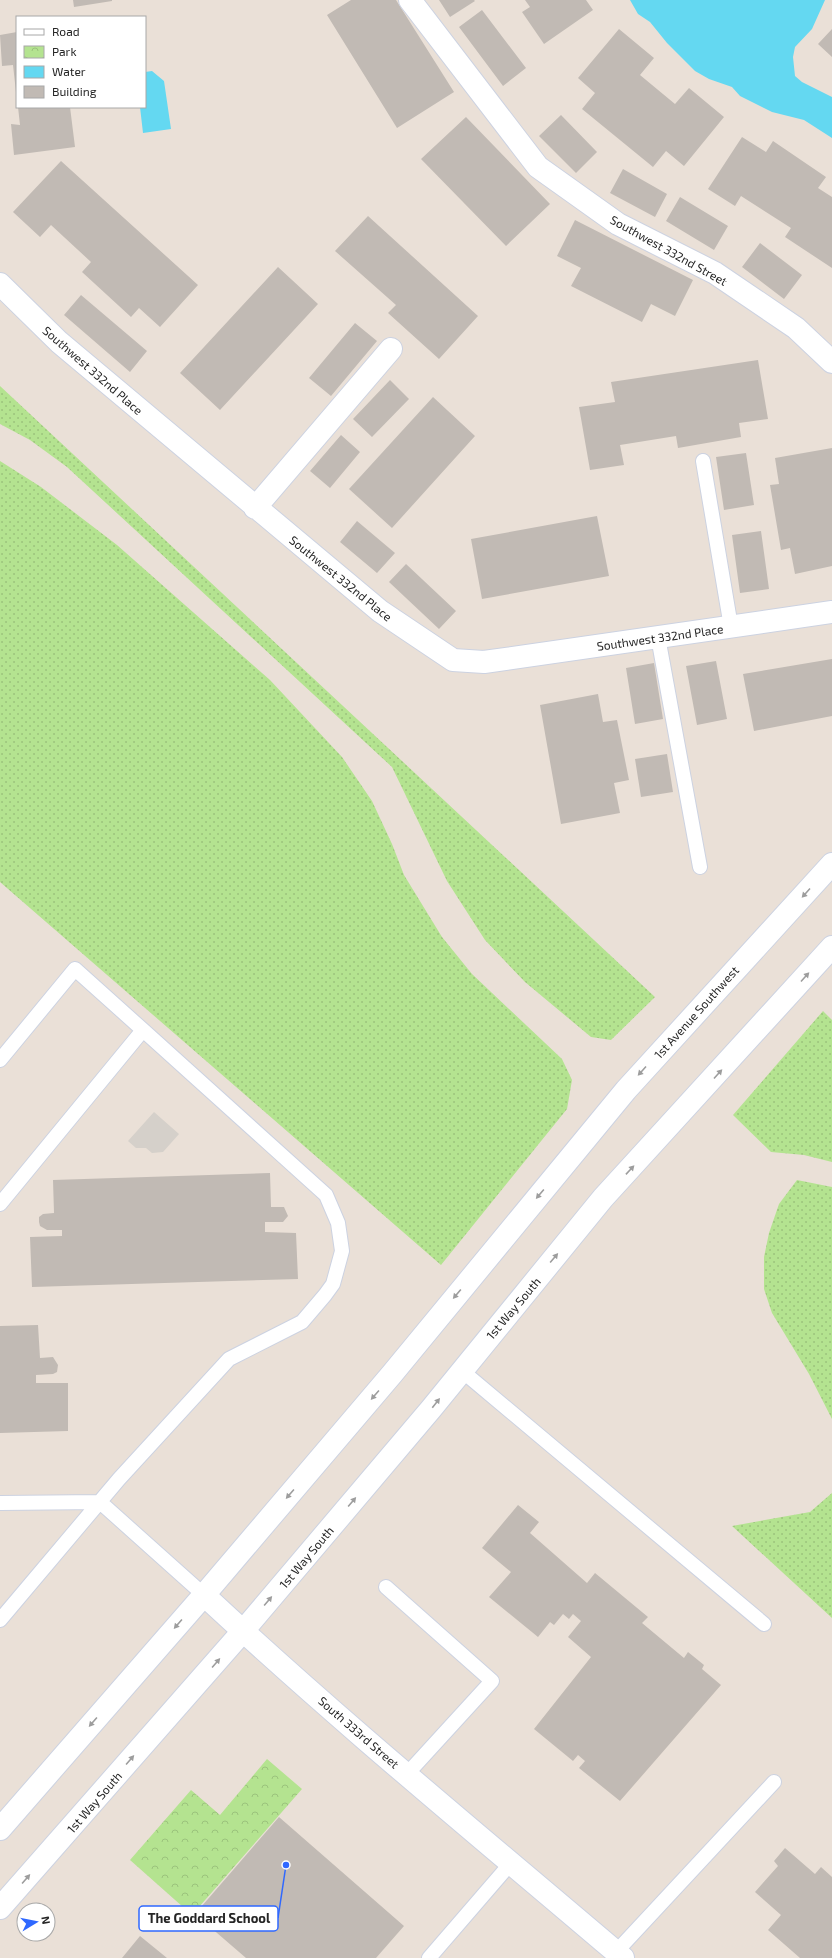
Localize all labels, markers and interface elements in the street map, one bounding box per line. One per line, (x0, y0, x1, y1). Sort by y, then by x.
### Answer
legend (16, 16, 146, 108)
text: Road (52, 24, 80, 38)
text: Park (52, 44, 77, 58)
text: Water (52, 64, 86, 78)
text: Building (52, 84, 97, 98)
street label: Southwest 332nd Street (608, 212, 730, 288)
street label: Southwest 332nd Place (40, 323, 146, 417)
street label: Southwest 332nd Place (287, 532, 395, 624)
street label: Southwest 332nd Place (596, 621, 724, 653)
one-way arrow (801, 887, 810, 898)
street label: 1st Avenue Southwest (651, 963, 742, 1061)
one-way arrow (800, 972, 809, 983)
one-way arrow (638, 1066, 647, 1076)
one-way arrow (713, 1069, 722, 1079)
one-way arrow (625, 1165, 635, 1175)
one-way arrow (535, 1188, 544, 1199)
one-way arrow (549, 1253, 558, 1264)
street label: 1st Way South (483, 1274, 543, 1342)
one-way arrow (452, 1289, 461, 1299)
one-way arrow (370, 1389, 379, 1400)
one-way arrow (432, 1397, 440, 1408)
one-way arrow (286, 1488, 295, 1499)
one-way arrow (348, 1497, 357, 1507)
street label: 1st Way South (276, 1523, 336, 1591)
one-way arrow (264, 1596, 273, 1607)
one-way arrow (174, 1619, 183, 1629)
one-way arrow (211, 1657, 220, 1668)
street label: South 333rd Street (316, 1693, 402, 1771)
one-way arrow (89, 1717, 98, 1727)
one-way arrow (125, 1756, 134, 1765)
street label: 1st Way South (64, 1769, 124, 1835)
one-way arrow (21, 1874, 30, 1884)
north arrow (16, 1902, 56, 1942)
callout: The Goddard School (139, 1906, 278, 1931)
text: The Goddard School (148, 1910, 271, 1926)
text: N (39, 1915, 53, 1925)

